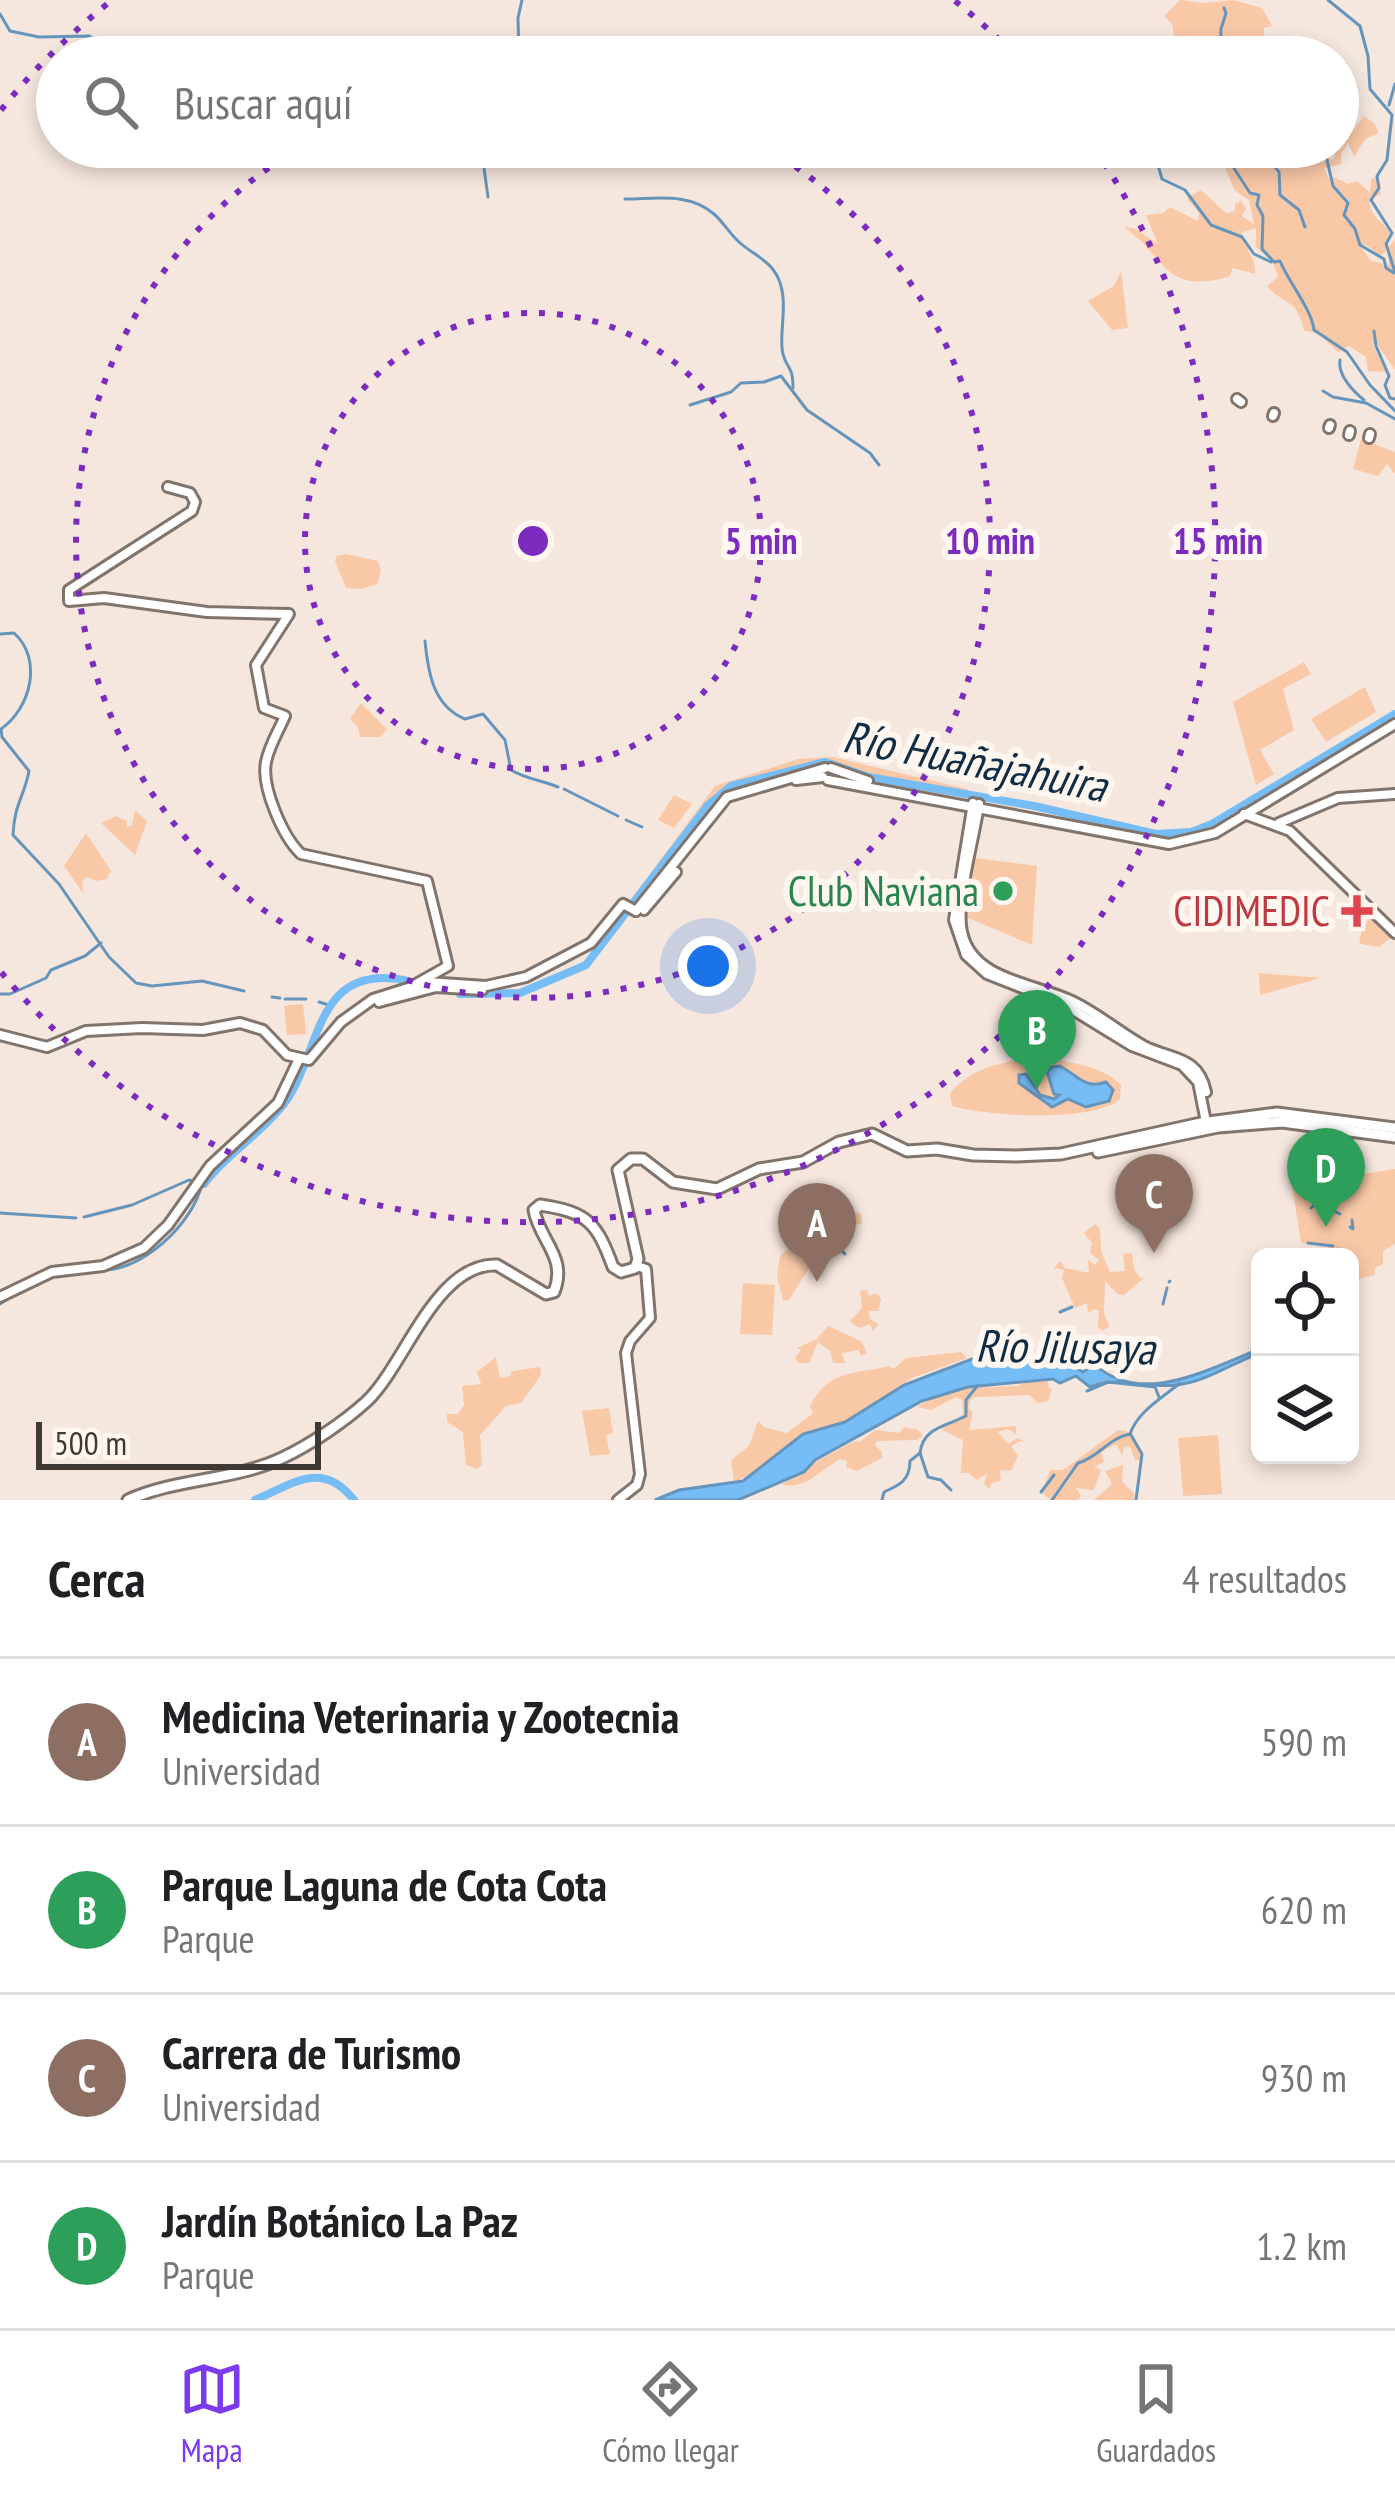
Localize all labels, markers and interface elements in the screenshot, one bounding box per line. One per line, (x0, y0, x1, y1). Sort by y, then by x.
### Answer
search box (36, 36, 1359, 168)
icon: search (78, 69, 144, 135)
text: Buscar aquí (174, 73, 353, 131)
text: 5 min (725, 517, 797, 564)
text: 10 min (945, 517, 1035, 564)
text: 15 min (1173, 517, 1263, 564)
centre of rings (512, 520, 554, 562)
water label: Río Huañajahuira (839, 706, 1114, 814)
place label: Club Naviana (788, 863, 979, 918)
marker: Club Naviana (990, 878, 1016, 904)
place label: CIDIMEDIC (1173, 883, 1330, 938)
marker: CIDIMEDIC (1341, 895, 1373, 927)
your location (678, 936, 738, 996)
pin: B (998, 990, 1076, 1089)
pin: D (1287, 1128, 1365, 1227)
pin: C (1115, 1154, 1193, 1253)
pin: A (778, 1183, 856, 1282)
map controls (1251, 1248, 1359, 1464)
button: locate (1251, 1248, 1359, 1356)
water label: Río Jilusaya (975, 1315, 1157, 1377)
button: layers (1251, 1356, 1359, 1464)
scale bar (36, 1416, 321, 1469)
text: 500 m (54, 1421, 127, 1464)
text: Cerca (48, 1545, 146, 1611)
text: 4 resultados (1182, 1553, 1347, 1604)
text: Medicina Veterinaria y Zootecnia (162, 1687, 679, 1745)
text: A (77, 1716, 97, 1767)
text: 590 m (1261, 1716, 1347, 1767)
text: Universidad (162, 1745, 321, 1796)
text: Parque Laguna de Cota Cota (162, 1855, 607, 1913)
text: B (77, 1884, 97, 1935)
text: 620 m (1261, 1884, 1347, 1935)
text: Parque (162, 1913, 255, 1964)
text: Carrera de Turismo (162, 2023, 461, 2081)
text: C (78, 2052, 96, 2103)
text: 930 m (1261, 2052, 1347, 2103)
text: Universidad (162, 2081, 321, 2132)
text: Jardín Botánico La Paz (162, 2191, 518, 2249)
text: D (77, 2220, 97, 2271)
text: 1.2 km (1256, 2220, 1347, 2271)
text: Parque (162, 2249, 255, 2300)
tab: Mapa (179, 2356, 245, 2471)
tab: Cómo llegar (602, 2356, 739, 2471)
tab: Guardados (1096, 2356, 1216, 2471)

